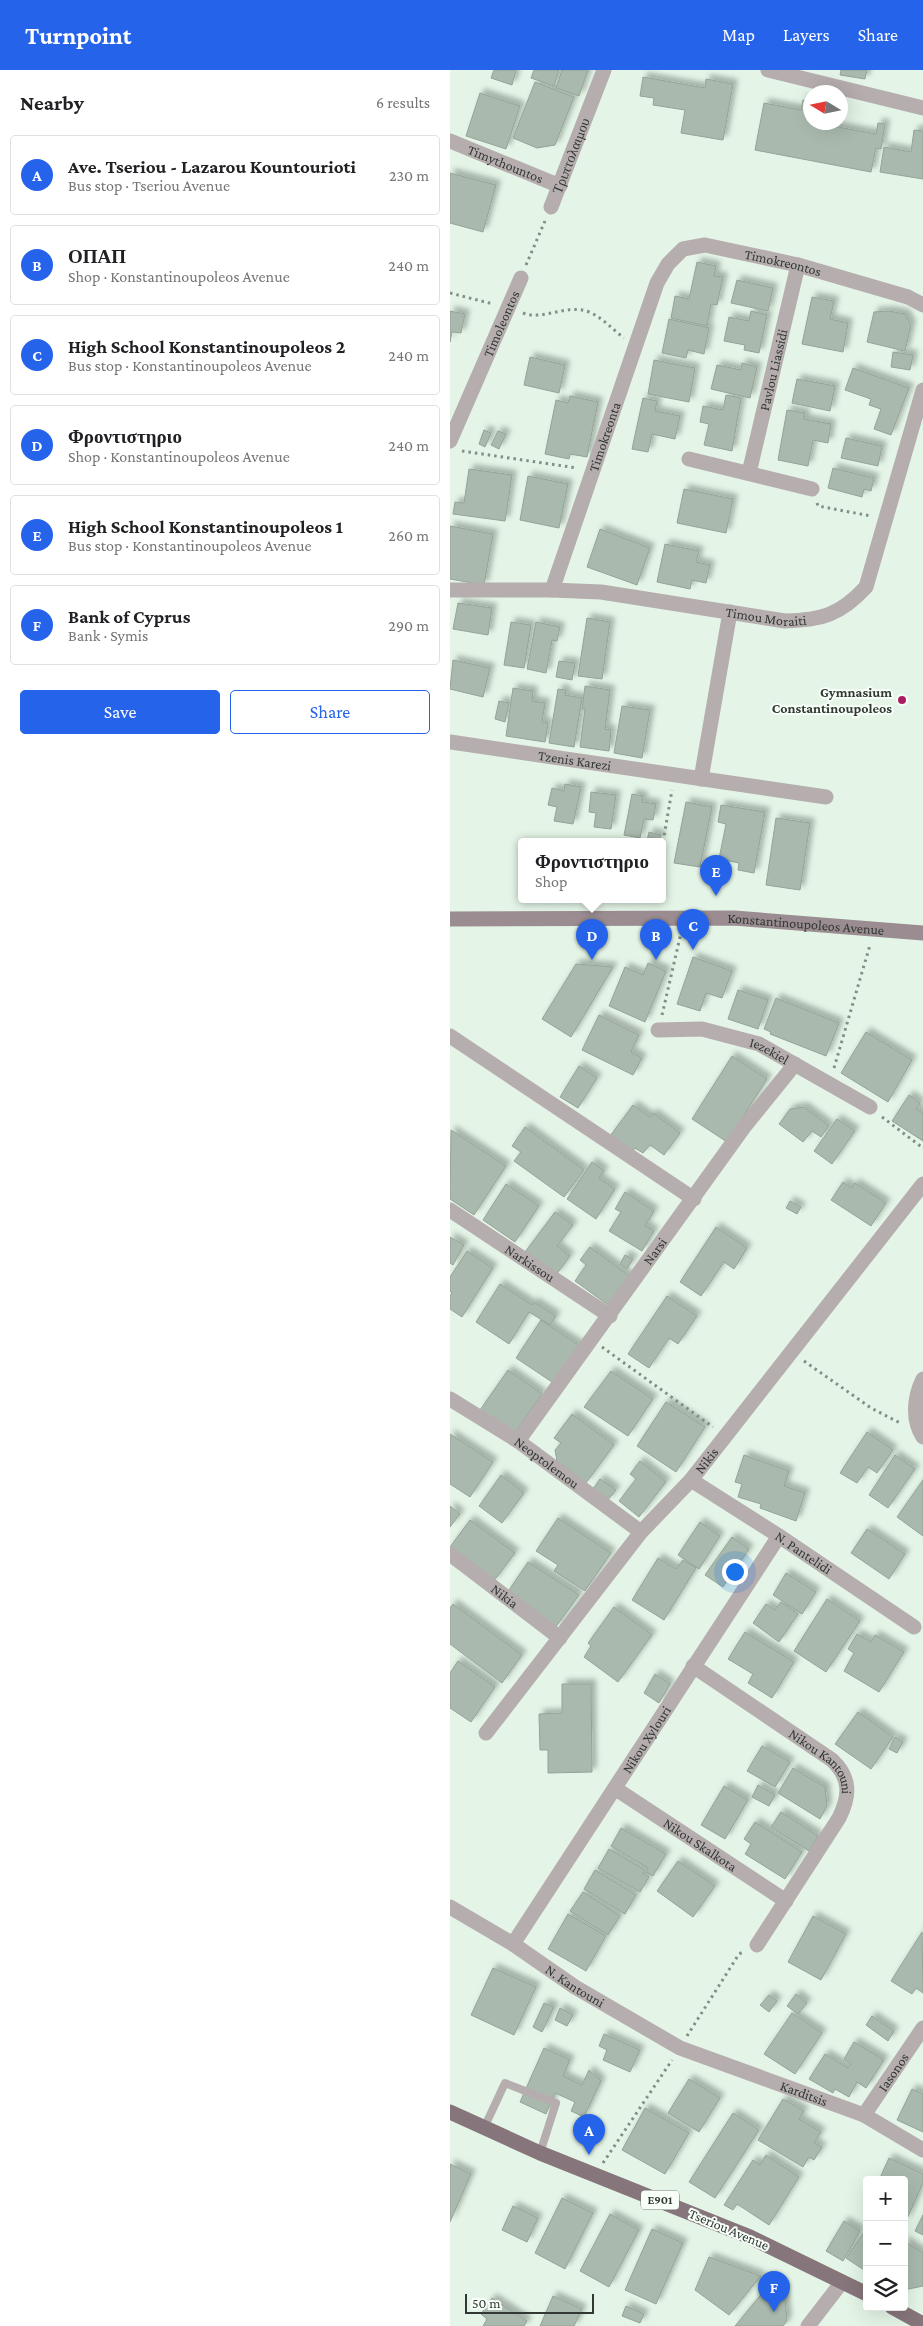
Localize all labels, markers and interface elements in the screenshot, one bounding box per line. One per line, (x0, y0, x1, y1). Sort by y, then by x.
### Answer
text: Turnpoint (25, 22, 131, 49)
text: Map (722, 25, 755, 45)
text: Layers (783, 25, 830, 45)
text: Share (858, 25, 898, 45)
north arrow (803, 85, 848, 130)
text: Nearby (20, 91, 84, 115)
text: 6 results (376, 94, 430, 111)
street label: Τριπτολαιμου (549, 115, 593, 196)
street label: Timythountos (465, 141, 546, 186)
text: Ave. Tseriou - Lazarou Kountourioti (68, 156, 356, 177)
text: A (32, 167, 42, 184)
text: 230 m (389, 167, 429, 184)
text: Bus stop · Tseriou Avenue (68, 177, 230, 194)
text: ΟΠΑΠ (68, 246, 126, 267)
street label: Timokreontos (743, 246, 823, 279)
text: B (32, 257, 42, 274)
text: 240 m (388, 257, 429, 274)
text: Shop · Konstantinoupoleos Avenue (68, 268, 290, 285)
street label: Timoleontos (480, 288, 523, 359)
street label: Pavlou Liassidi (756, 327, 791, 412)
text: High School Konstantinoupoleos 2 (68, 336, 345, 357)
text: C (32, 347, 42, 364)
text: 240 m (388, 347, 429, 364)
text: Bus stop · Konstantinoupoleos Avenue (68, 357, 312, 374)
street label: Timokreonta (585, 399, 624, 474)
text: Φροντιστηριο (68, 426, 182, 447)
text: D (31, 437, 43, 454)
text: 240 m (388, 437, 429, 454)
text: Shop · Konstantinoupoleos Avenue (68, 448, 290, 465)
text: High School Konstantinoupoleos 1 (68, 516, 343, 537)
text: E (32, 527, 42, 544)
text: 260 m (388, 527, 429, 544)
text: Bus stop · Konstantinoupoleos Avenue (68, 537, 312, 554)
street label: Timou Moraiti (725, 604, 808, 629)
text: Bank of Cyprus (68, 606, 190, 627)
text: F (33, 617, 41, 634)
text: 290 m (388, 617, 429, 634)
text: Bank · Symis (68, 627, 148, 644)
place label: Gymnasium Constantinoupoleos (772, 684, 892, 716)
button: Save (20, 690, 220, 734)
button: Share (230, 690, 430, 734)
marker: Gymnasium Constantinoupoleos (896, 694, 908, 706)
street label: Tzenis Karezi (537, 747, 613, 774)
popup (518, 838, 666, 903)
text: Φροντιστηριο (535, 851, 649, 872)
pin: E (700, 855, 732, 896)
text: Shop (535, 873, 567, 890)
pin: C (677, 909, 709, 950)
street label: Konstantinoupoleos Avenue (727, 910, 885, 938)
pin: D (576, 919, 608, 960)
pin: B (640, 919, 672, 960)
street label: Iezekiel (748, 1034, 792, 1068)
street label: Narsi (640, 1234, 670, 1268)
street label: Narkissou (502, 1241, 558, 1286)
street label: Neoptolemou (511, 1433, 583, 1492)
street label: Nikis (691, 1444, 722, 1477)
street label: N. Pantelidi (772, 1528, 835, 1578)
your location (722, 1559, 748, 1585)
street label: Nikia (488, 1580, 522, 1612)
street label: Nikou Xylouri (619, 1703, 674, 1776)
street label: Nikou Kantouni (786, 1725, 855, 1795)
street label: Nikou Skalkota (661, 1815, 740, 1875)
street label: N. Kantouni (543, 1961, 608, 2011)
street label: Iasonos (874, 2050, 912, 2094)
street label: Karditsis (778, 2077, 830, 2109)
pin: A (573, 2114, 605, 2155)
map controls (863, 2176, 908, 2311)
button: + (863, 2176, 908, 2221)
road number: E901 (641, 2190, 679, 2210)
street label: Tseriou Avenue (686, 2205, 772, 2253)
button: − (863, 2221, 908, 2266)
button: layers (863, 2266, 908, 2311)
pin: F (758, 2271, 790, 2312)
scale bar (465, 2291, 594, 2314)
text: 50 m (472, 2295, 500, 2311)

